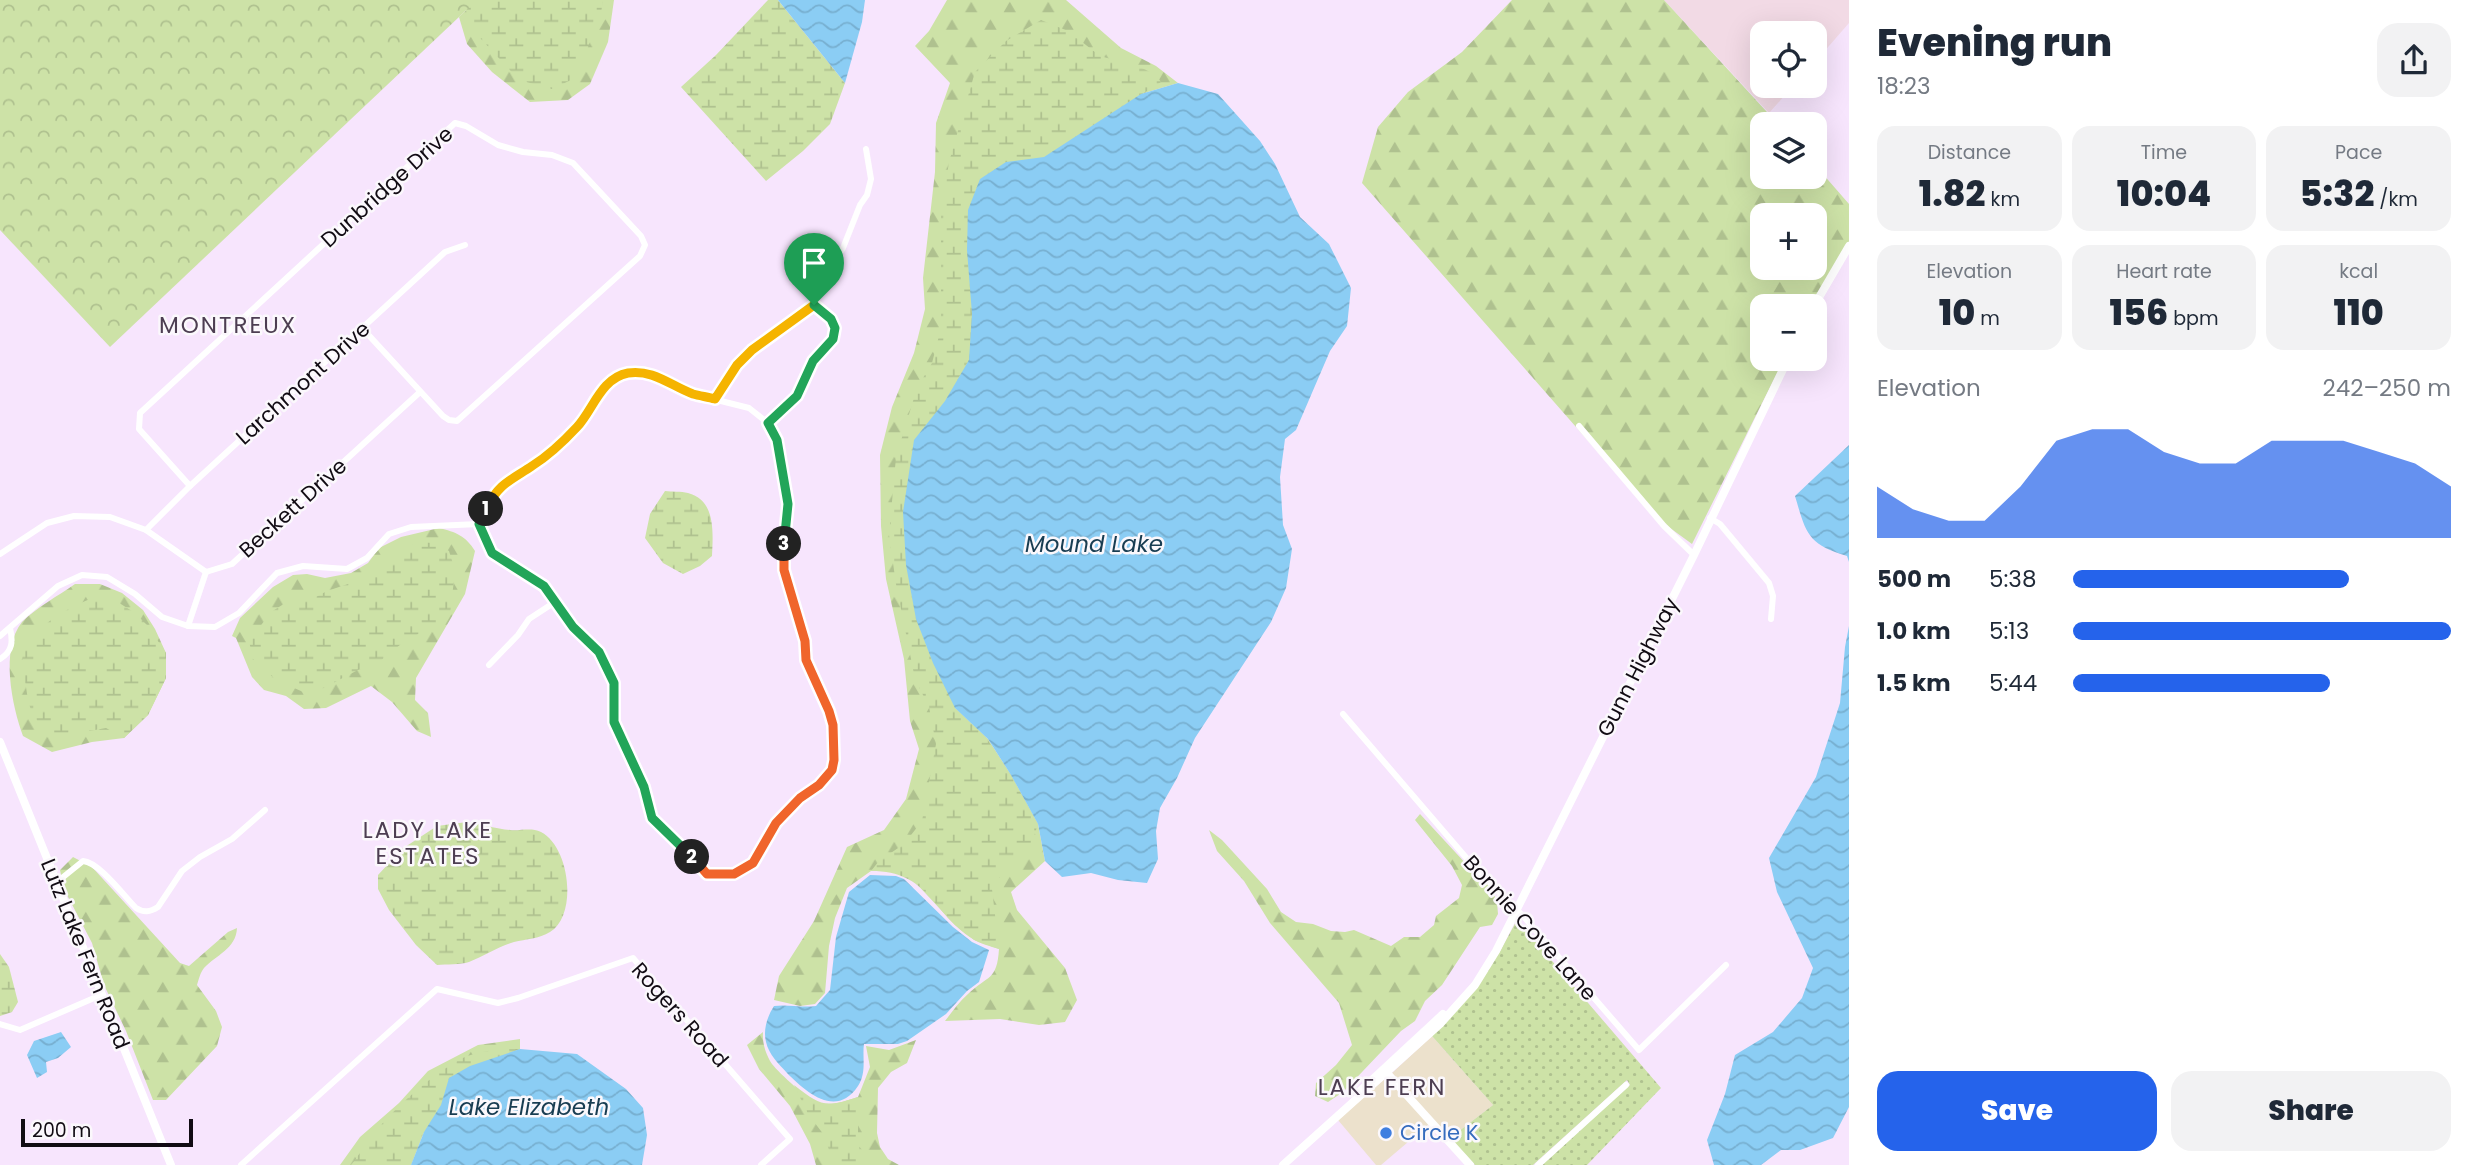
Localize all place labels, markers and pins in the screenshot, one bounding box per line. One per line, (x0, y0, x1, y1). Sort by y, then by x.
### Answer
pin (784, 233, 844, 305)
pin: 1 (468, 491, 504, 526)
pin: 3 (766, 526, 802, 562)
pin: 2 (674, 840, 710, 874)
place label: Circle K (1400, 1118, 1479, 1147)
marker: Circle K (1378, 1125, 1394, 1141)

